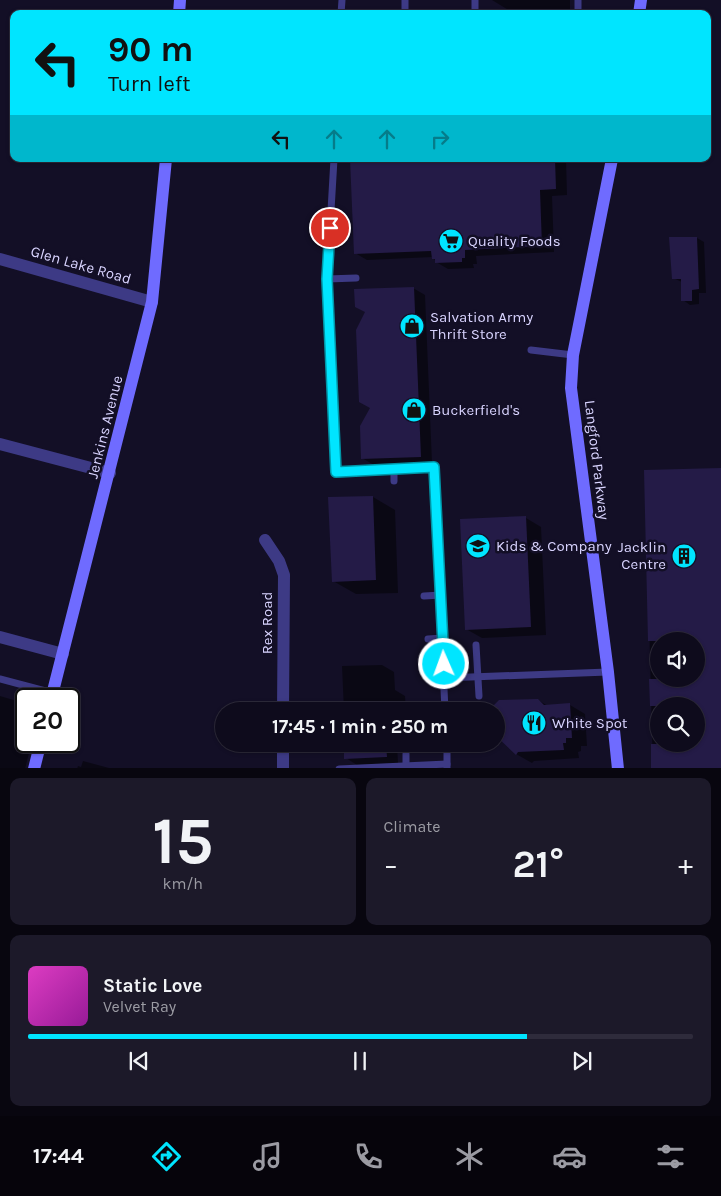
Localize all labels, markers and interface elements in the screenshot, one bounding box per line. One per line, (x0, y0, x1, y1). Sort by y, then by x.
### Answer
text: 90 m (108, 29, 194, 70)
icon: left (25, 30, 90, 95)
text: Turn left (108, 71, 191, 97)
icon: left (267, 125, 295, 153)
icon: ahead (320, 125, 348, 153)
icon: ahead (373, 125, 401, 153)
icon: right (426, 125, 454, 153)
pin (309, 207, 351, 249)
icon: arrive (316, 214, 344, 242)
supermarket icon: Quality Foods (438, 228, 464, 254)
place label: Quality Foods (468, 232, 561, 250)
street label: Glen Lake Road (29, 242, 133, 288)
place label: Salvation Army Thrift Store (430, 308, 533, 343)
shop icon: Salvation Army Thrift Store (399, 313, 425, 339)
street label: Jenkins Avenue (83, 374, 127, 480)
shop icon: Buckerfield's (401, 397, 427, 423)
street label: Langford Parkway (581, 399, 613, 521)
place label: Buckerfield's (432, 401, 520, 419)
school or university icon: Kids & Company (465, 533, 491, 559)
place label: Kids & Company (496, 537, 612, 555)
place label: Jacklin Centre (618, 538, 666, 573)
building icon: Jacklin Centre (671, 543, 697, 569)
street label: Rex Road (258, 592, 276, 654)
map controls (650, 632, 705, 752)
button: sound (650, 632, 705, 687)
position arrow (417, 637, 469, 689)
speed limit sign: 20 (15, 688, 80, 753)
button: search (650, 697, 705, 752)
restaurant icon: White Spot (521, 710, 547, 736)
place label: White Spot (552, 714, 628, 732)
text: 17:45 · 1 min · 250 m (272, 716, 448, 738)
text: 15 (152, 803, 213, 879)
text: Climate (384, 817, 441, 836)
text: 21° (513, 842, 564, 887)
text: − (384, 848, 398, 881)
text: + (678, 848, 693, 881)
text: km/h (162, 874, 203, 893)
text: Static Love (103, 975, 202, 997)
text: Velvet Ray (103, 997, 176, 1016)
icon: previous (125, 1047, 153, 1075)
icon: pause (346, 1047, 374, 1075)
icon: next (568, 1047, 596, 1075)
icon: directions (149, 1139, 184, 1174)
icon: music (250, 1139, 285, 1174)
icon: phone (351, 1139, 386, 1174)
icon: climate (452, 1139, 487, 1174)
icon: car (552, 1139, 587, 1174)
icon: filters (653, 1139, 688, 1174)
text: 17:44 (33, 1143, 84, 1169)

